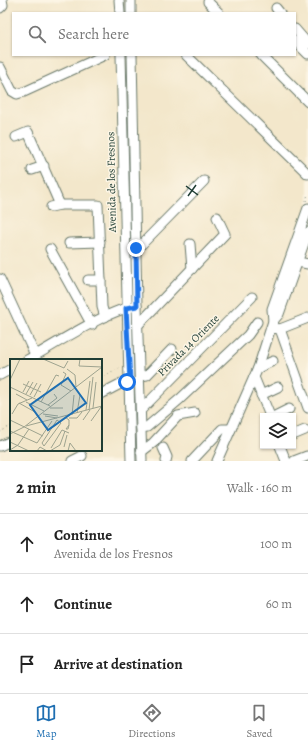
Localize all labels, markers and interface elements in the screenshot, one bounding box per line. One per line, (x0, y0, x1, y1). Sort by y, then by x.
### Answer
search box (12, 12, 296, 56)
icon: search (26, 23, 48, 45)
text: Search here (58, 24, 129, 44)
street label: Avenida de los Fresnos (103, 131, 120, 233)
route end (127, 239, 145, 257)
street label: Privada 14 Oriente (154, 311, 223, 380)
inset map (10, 359, 102, 451)
route start (118, 373, 136, 391)
map controls (260, 413, 296, 449)
button: layers (260, 413, 296, 449)
text: 2 min (16, 476, 56, 499)
text: Walk · 160 m (227, 479, 292, 496)
text: Continue (54, 525, 112, 545)
icon: ahead (16, 533, 38, 555)
text: 100 m (260, 535, 292, 552)
text: Avenida de los Fresnos (54, 545, 173, 562)
icon: ahead (16, 593, 38, 615)
text: Continue (54, 594, 112, 614)
text: 60 m (266, 595, 292, 612)
icon: arrive (16, 653, 38, 675)
text: Arrive at destination (54, 654, 183, 674)
tab: Map (35, 702, 57, 741)
tab: Directions (128, 702, 176, 741)
tab: Saved (246, 702, 273, 741)

